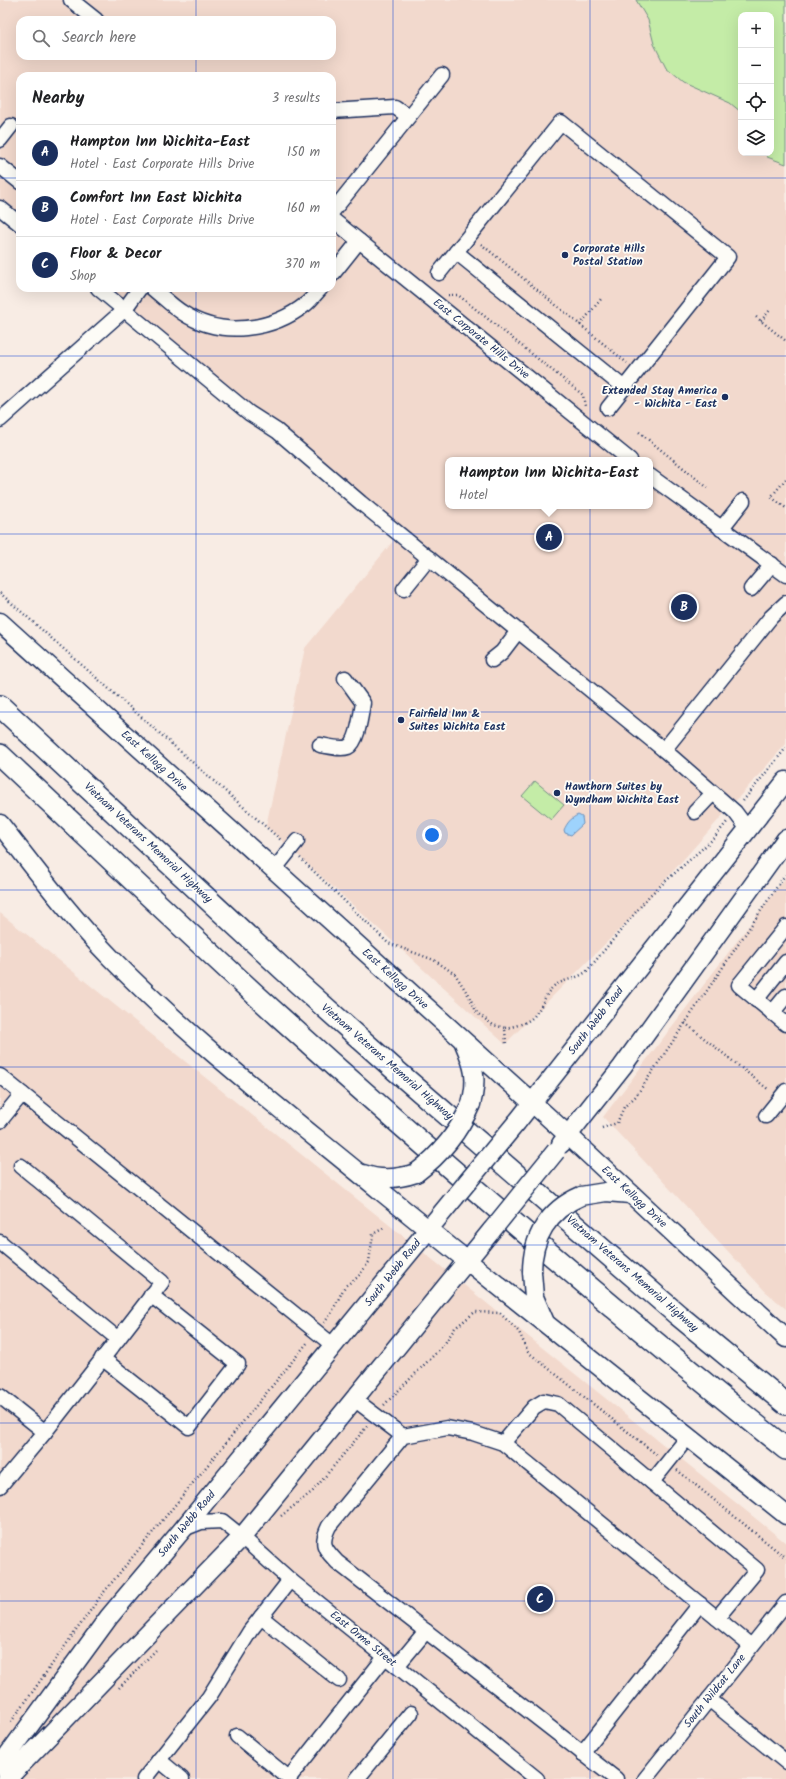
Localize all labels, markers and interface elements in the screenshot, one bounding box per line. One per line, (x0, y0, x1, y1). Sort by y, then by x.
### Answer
map controls (738, 12, 774, 156)
button: + (738, 12, 774, 48)
search box (16, 16, 336, 60)
text: Search here (62, 26, 136, 50)
icon: search (30, 27, 52, 49)
button: − (738, 48, 774, 84)
button: locate (738, 84, 774, 120)
text: Nearby (32, 85, 84, 112)
text: 3 results (272, 88, 320, 109)
button: layers (738, 120, 774, 156)
text: Hampton Inn Wichita-East (70, 130, 250, 154)
text: A (41, 142, 49, 163)
text: 150 m (287, 142, 320, 163)
text: Hotel · East Corporate Hills Drive (70, 154, 254, 175)
text: Comfort Inn East Wichita (70, 186, 242, 210)
text: B (41, 198, 49, 219)
text: 160 m (287, 198, 320, 219)
text: Hotel · East Corporate Hills Drive (70, 210, 254, 231)
place label: Corporate Hills Postal Station (573, 240, 646, 271)
text: Floor & Decor (70, 242, 162, 266)
marker: Corporate Hills Postal Station (560, 250, 570, 260)
text: C (41, 254, 49, 275)
text: 370 m (285, 254, 320, 275)
text: Shop (70, 266, 96, 287)
street label: East Corporate Hills Drive (429, 294, 533, 384)
place label: Extended Stay America - Wichita - East (602, 382, 718, 413)
marker: Extended Stay America - Wichita - East (720, 392, 730, 402)
popup (445, 457, 653, 509)
text: Hampton Inn Wichita-East (459, 461, 639, 485)
text: Hotel (459, 485, 488, 506)
pin: A (536, 522, 562, 552)
pin: B (671, 592, 697, 622)
place label: Fairfield Inn & Suites Wichita East (409, 705, 507, 736)
marker: Fairfield Inn & Suites Wichita East (396, 715, 406, 725)
street label: East Kellogg Drive (117, 726, 191, 796)
street label: Vietnam Veterans Memorial Highway (80, 778, 217, 908)
place label: Hawthorn Suites by Wyndham Wichita East (565, 778, 680, 809)
marker: Hawthorn Suites by Wyndham Wichita East (552, 788, 562, 798)
your location (422, 825, 442, 845)
street label: East Kellogg Drive (358, 944, 432, 1014)
street label: South Webb Road (564, 983, 629, 1059)
street label: Vietnam Veterans Memorial Highway (317, 999, 458, 1125)
street label: East Kellogg Drive (597, 1162, 671, 1232)
street label: Vietnam Veterans Memorial Highway (562, 1211, 703, 1337)
street label: South Webb Road (360, 1235, 426, 1311)
street label: South Webb Road (154, 1486, 221, 1561)
pin: C (527, 1584, 553, 1614)
street label: East Orme Street (326, 1606, 401, 1672)
street label: South Wildcat Lane (679, 1650, 751, 1732)

